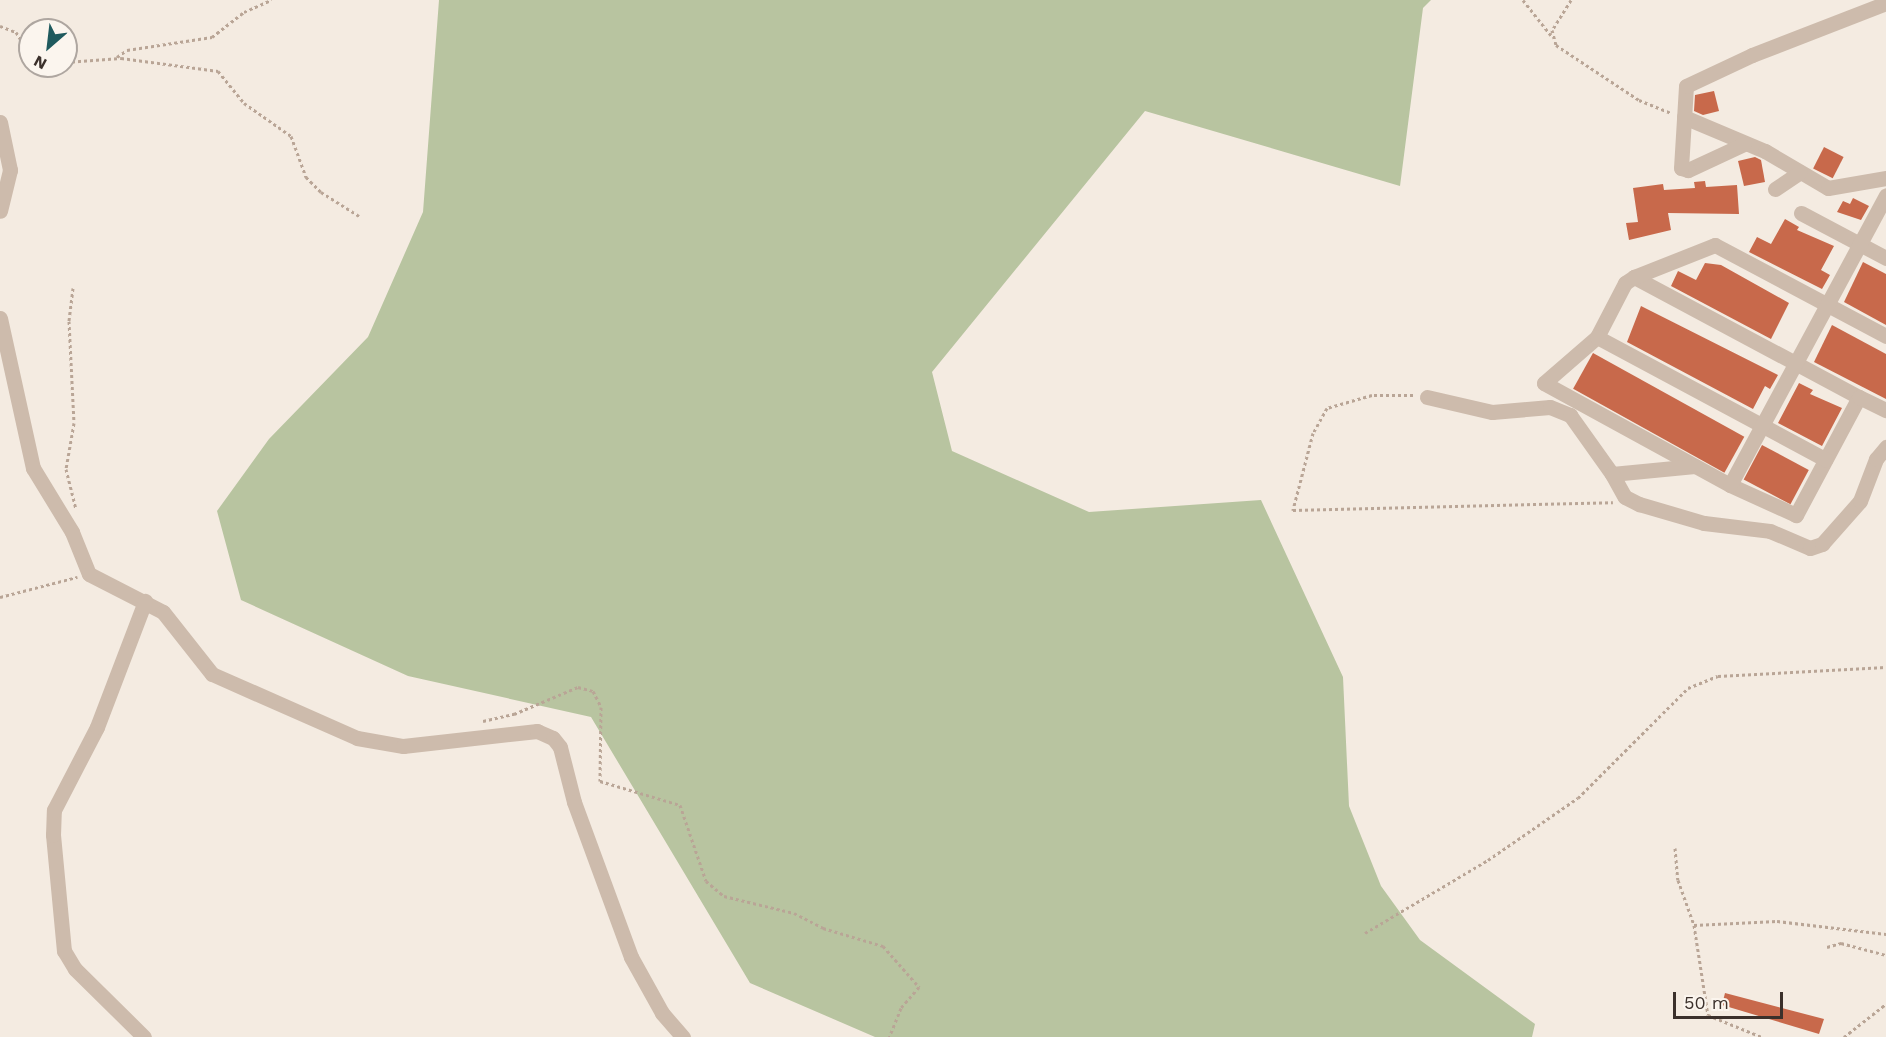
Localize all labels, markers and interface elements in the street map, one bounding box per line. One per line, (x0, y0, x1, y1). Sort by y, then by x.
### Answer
north arrow (18, 18, 78, 78)
text: N (31, 51, 50, 74)
scale bar (1676, 980, 1786, 1018)
text: 50 m (1684, 992, 1729, 1013)

